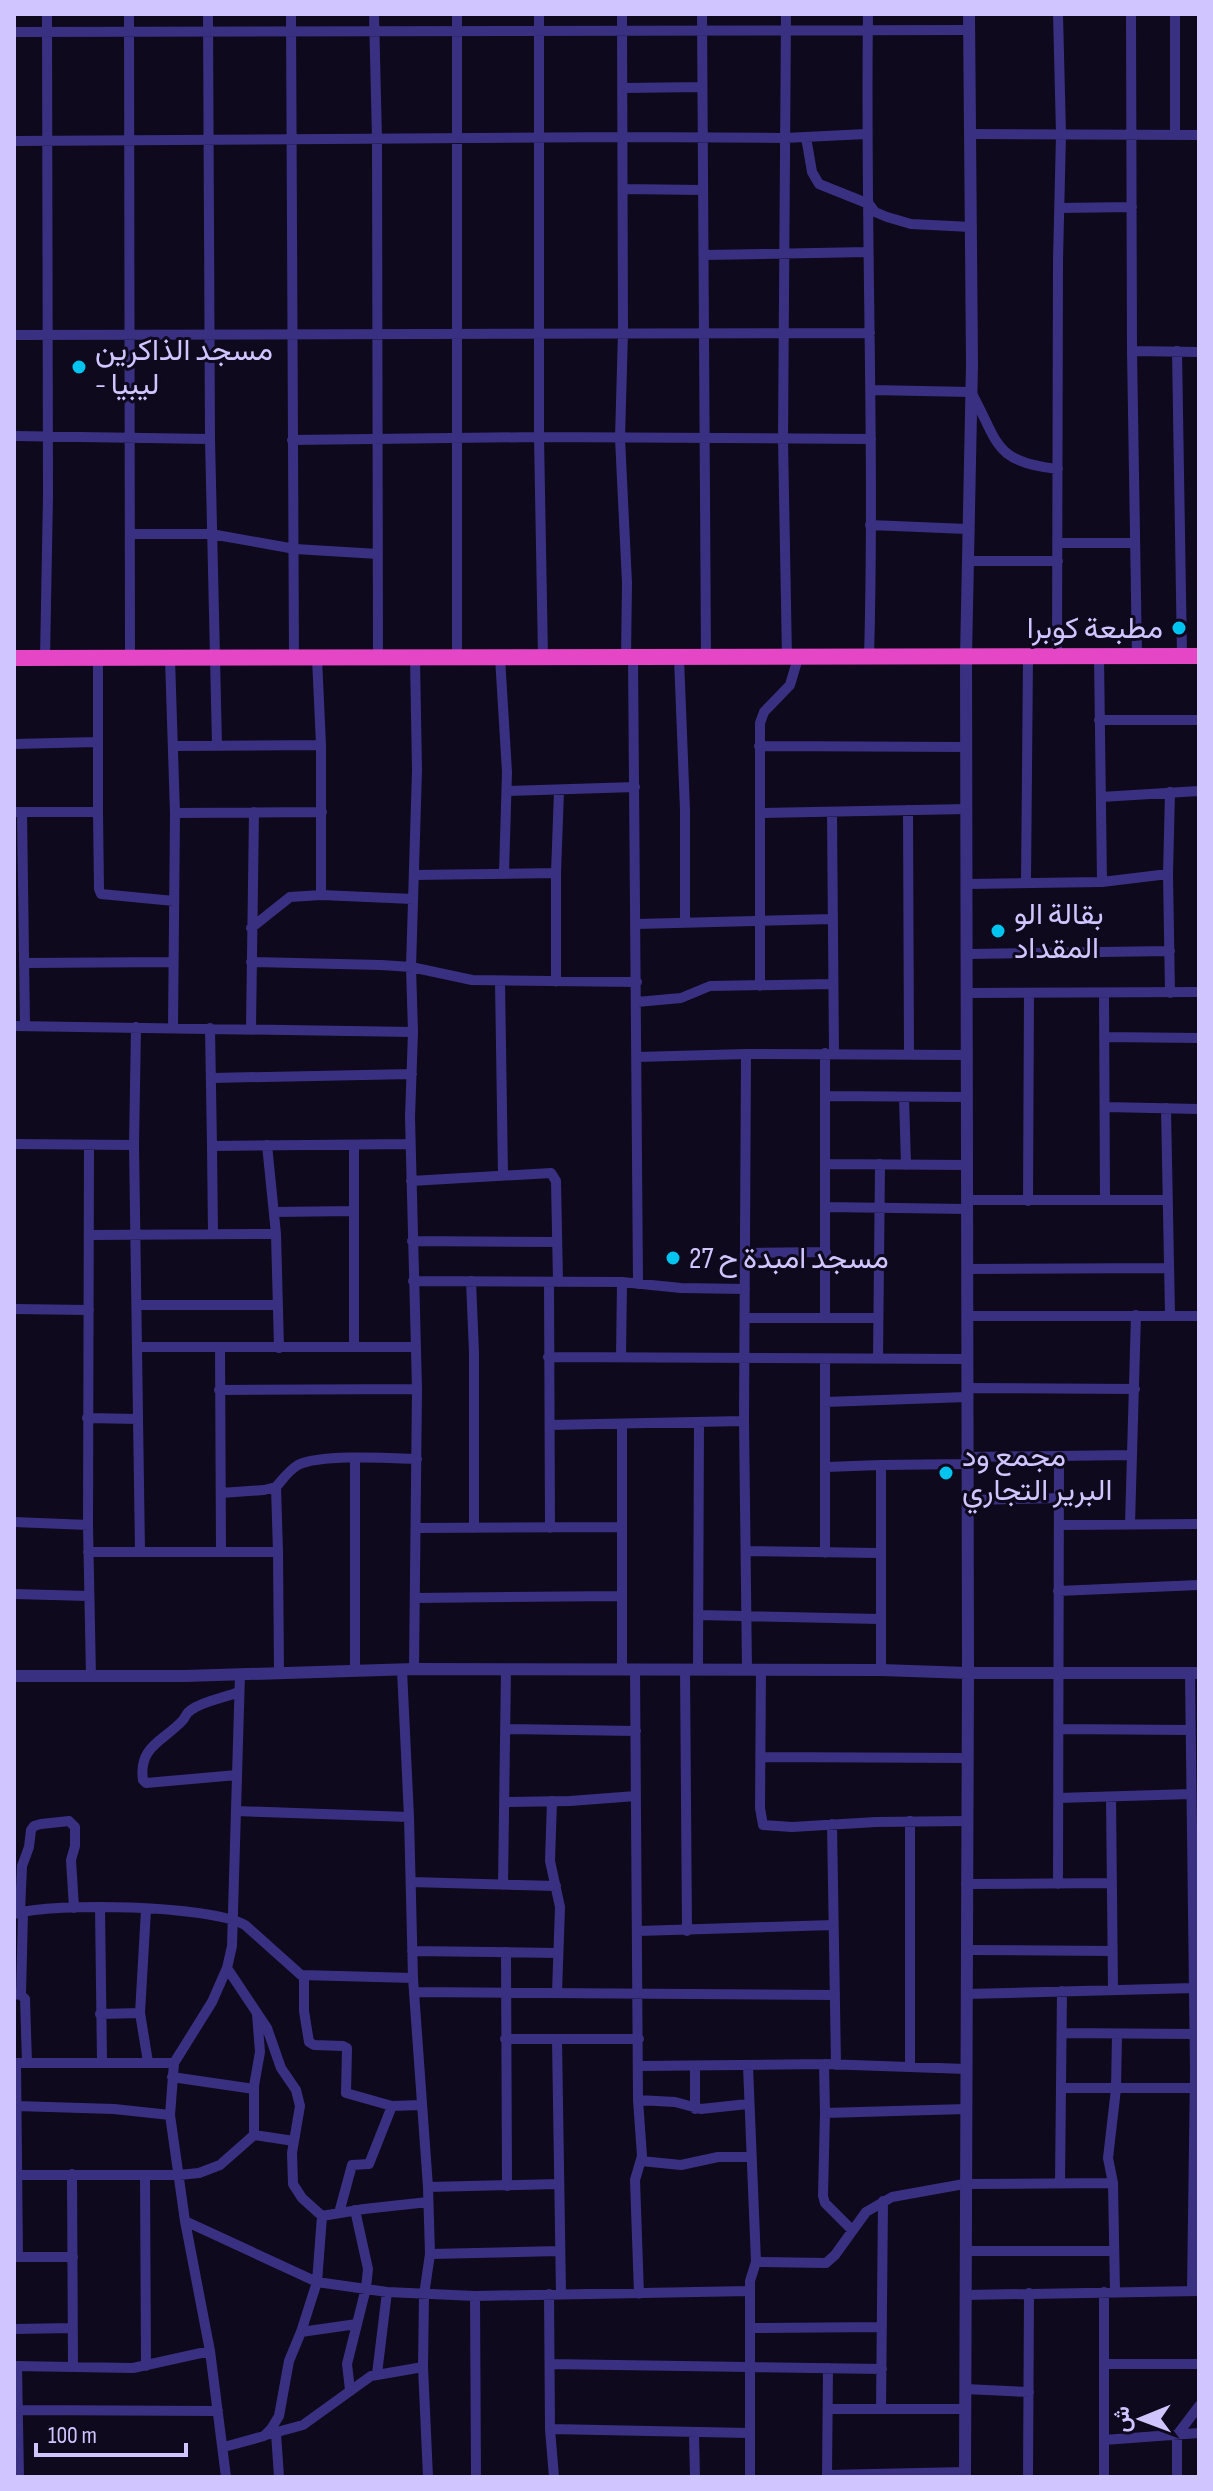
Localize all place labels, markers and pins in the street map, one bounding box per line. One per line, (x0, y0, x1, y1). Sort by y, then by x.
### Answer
place label: مسجد الذاكرين - ليبيا (95, 333, 273, 403)
marker: مسجد الذاكرين - ليبيا (70, 358, 88, 376)
place label: مطبعة كوبرا (1027, 611, 1163, 647)
marker: مطبعة كوبرا (1170, 619, 1188, 637)
place label: بقالة الو المقداد (1014, 897, 1104, 967)
marker: بقالة الو المقداد (989, 922, 1007, 940)
place label: مسجد امبدة ح 27 (689, 1241, 889, 1278)
marker: مسجد امبدة ح 27 (664, 1249, 682, 1267)
place label: مجمع ود البرير التجاري (962, 1439, 1112, 1514)
marker: مجمع ود البرير التجاري (937, 1464, 955, 1482)

